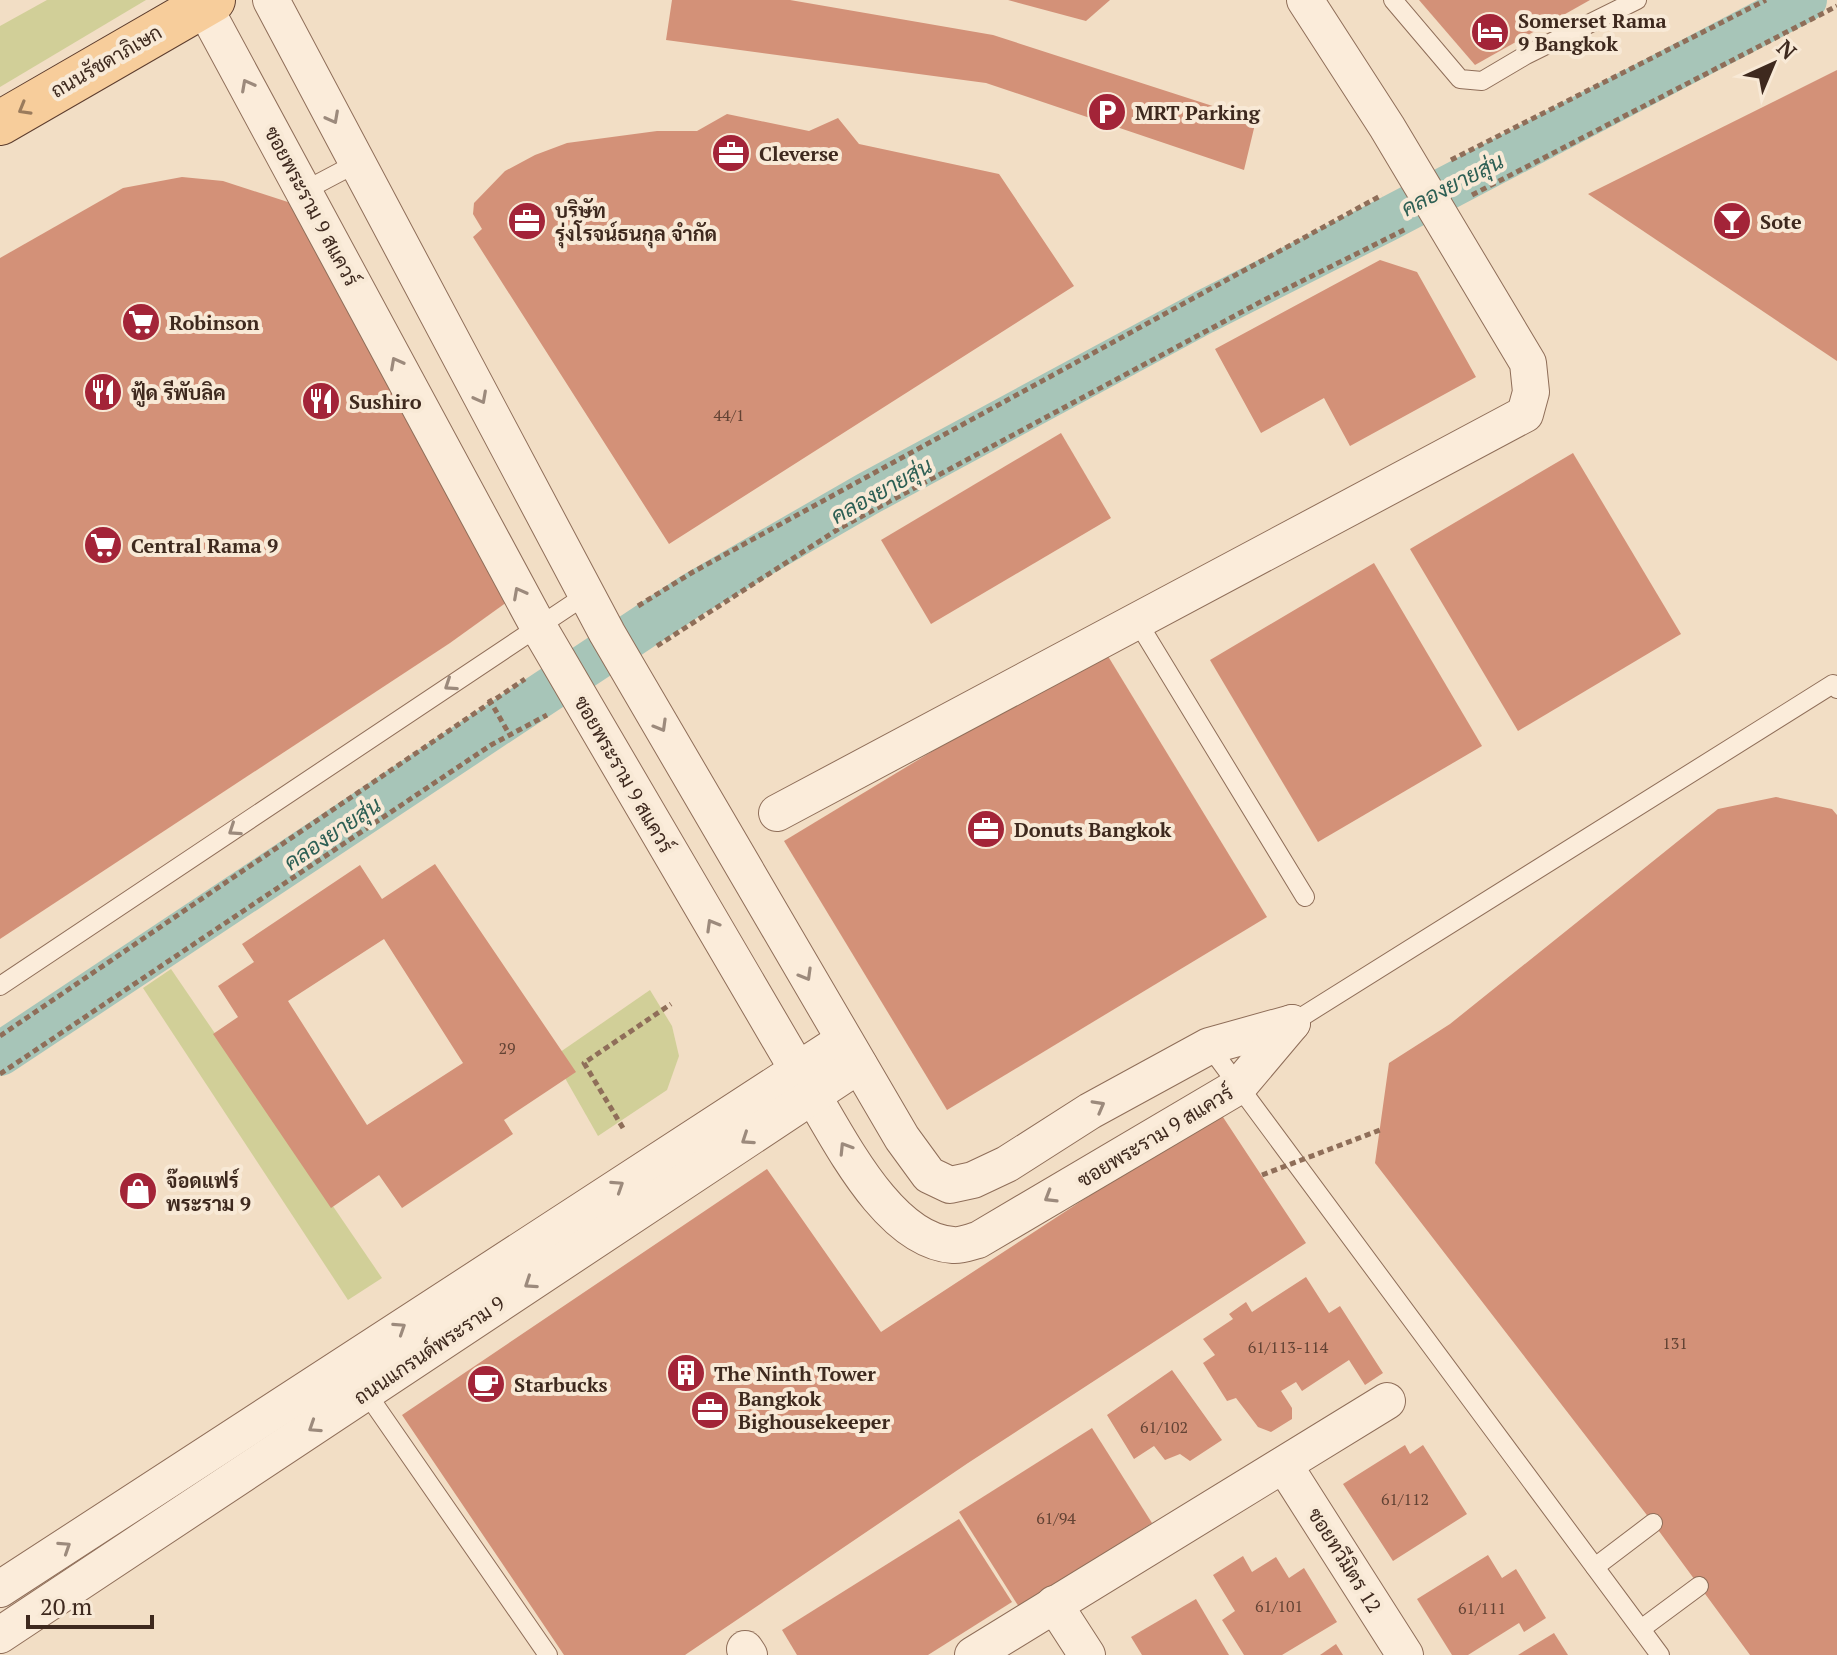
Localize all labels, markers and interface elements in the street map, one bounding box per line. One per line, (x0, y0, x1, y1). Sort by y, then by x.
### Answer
place label: Somerset Rama 9 Bangkok (1518, 7, 1667, 57)
hotel icon: Somerset Rama 9 Bangkok (1469, 11, 1511, 53)
street label: ถนนรัชดาภิเษก (46, 18, 166, 104)
north arrow (1733, 24, 1813, 104)
text: N (1771, 33, 1804, 66)
one-way arrow (241, 79, 256, 94)
parking icon: MRT Parking (1086, 91, 1128, 133)
one-way arrow (18, 99, 33, 115)
place label: MRT Parking (1135, 99, 1261, 126)
one-way arrow (324, 110, 339, 125)
street label: ซอยพระราม 9 สแควร์ (258, 121, 366, 291)
office icon: Cleverse (710, 132, 752, 174)
place label: Cleverse (759, 140, 839, 167)
water label: คลองยายสุ่น (1396, 146, 1509, 224)
place label: บริษัท รุ่งโรจน์ธนกุล จำกัด (555, 197, 717, 249)
office icon: บริษัท รุ่งโรจน์ธนกุล จำกัด (506, 200, 548, 242)
bar icon: Sote (1711, 200, 1753, 242)
place label: Sote (1760, 208, 1802, 235)
supermarket icon: Robinson (120, 301, 162, 343)
place label: Robinson (169, 309, 260, 336)
one-way arrow (391, 357, 406, 372)
restaurant icon: ฟู้ด รีพับลิค (82, 371, 124, 413)
place label: ฟู้ด รีพับลิค (131, 379, 226, 407)
restaurant icon: Sushiro (300, 380, 342, 422)
place label: Sushiro (349, 388, 422, 415)
one-way arrow (472, 389, 487, 404)
house number: 44/1 (713, 404, 745, 426)
water label: คลองยายสุ่น (825, 450, 938, 531)
supermarket icon: Central Rama 9 (82, 524, 124, 566)
place label: Central Rama 9 (131, 532, 278, 559)
one-way arrow (514, 586, 529, 601)
one-way arrow (444, 676, 458, 691)
street label: ซอยพระราม 9 สแควร์ (568, 690, 680, 858)
one-way arrow (651, 717, 667, 732)
water label: คลองยายสุ่น (278, 790, 387, 878)
office icon: Donuts Bangkok (965, 808, 1007, 850)
place label: Donuts Bangkok (1014, 816, 1172, 843)
one-way arrow (228, 820, 242, 835)
one-way arrow (706, 919, 722, 934)
one-way arrow (796, 966, 812, 981)
house number: 29 (498, 1037, 516, 1059)
street label: ซอยพระราม 9 สแควร์ (1072, 1079, 1238, 1193)
one-way arrow (1090, 1100, 1105, 1116)
one-way arrow (741, 1129, 756, 1144)
one-way arrow (839, 1142, 855, 1157)
place label: จ๊อดแฟร์ พระราม 9 (166, 1167, 251, 1217)
shop icon: จ๊อดแฟร์ พระราม 9 (117, 1170, 159, 1212)
one-way arrow (609, 1181, 624, 1196)
one-way arrow (1044, 1187, 1059, 1203)
one-way arrow (525, 1273, 539, 1288)
street label: ถนนแกรนด์พระราม 9 (348, 1289, 510, 1411)
one-way arrow (391, 1322, 406, 1337)
house number: 131 (1662, 1332, 1688, 1354)
house number: 61/113-114 (1248, 1336, 1329, 1358)
building icon: The Ninth Tower (665, 1352, 707, 1394)
place label: The Ninth Tower (714, 1360, 876, 1387)
cafe icon: Starbucks (465, 1363, 507, 1405)
place label: Starbucks (514, 1371, 607, 1398)
place label: Bangkok Bighousekeeper (738, 1385, 891, 1435)
office icon: Bangkok Bighousekeeper (689, 1389, 731, 1431)
house number: 61/102 (1140, 1416, 1188, 1438)
one-way arrow (308, 1417, 323, 1432)
house number: 61/112 (1381, 1488, 1429, 1510)
street label: ซอยทวีมิตร 12 (1302, 1502, 1388, 1618)
house number: 61/94 (1036, 1507, 1076, 1529)
one-way arrow (57, 1541, 71, 1556)
scale bar (28, 1579, 152, 1629)
text: 20 m (40, 1590, 92, 1622)
house number: 61/101 (1255, 1595, 1303, 1617)
house number: 61/111 (1458, 1597, 1506, 1619)

